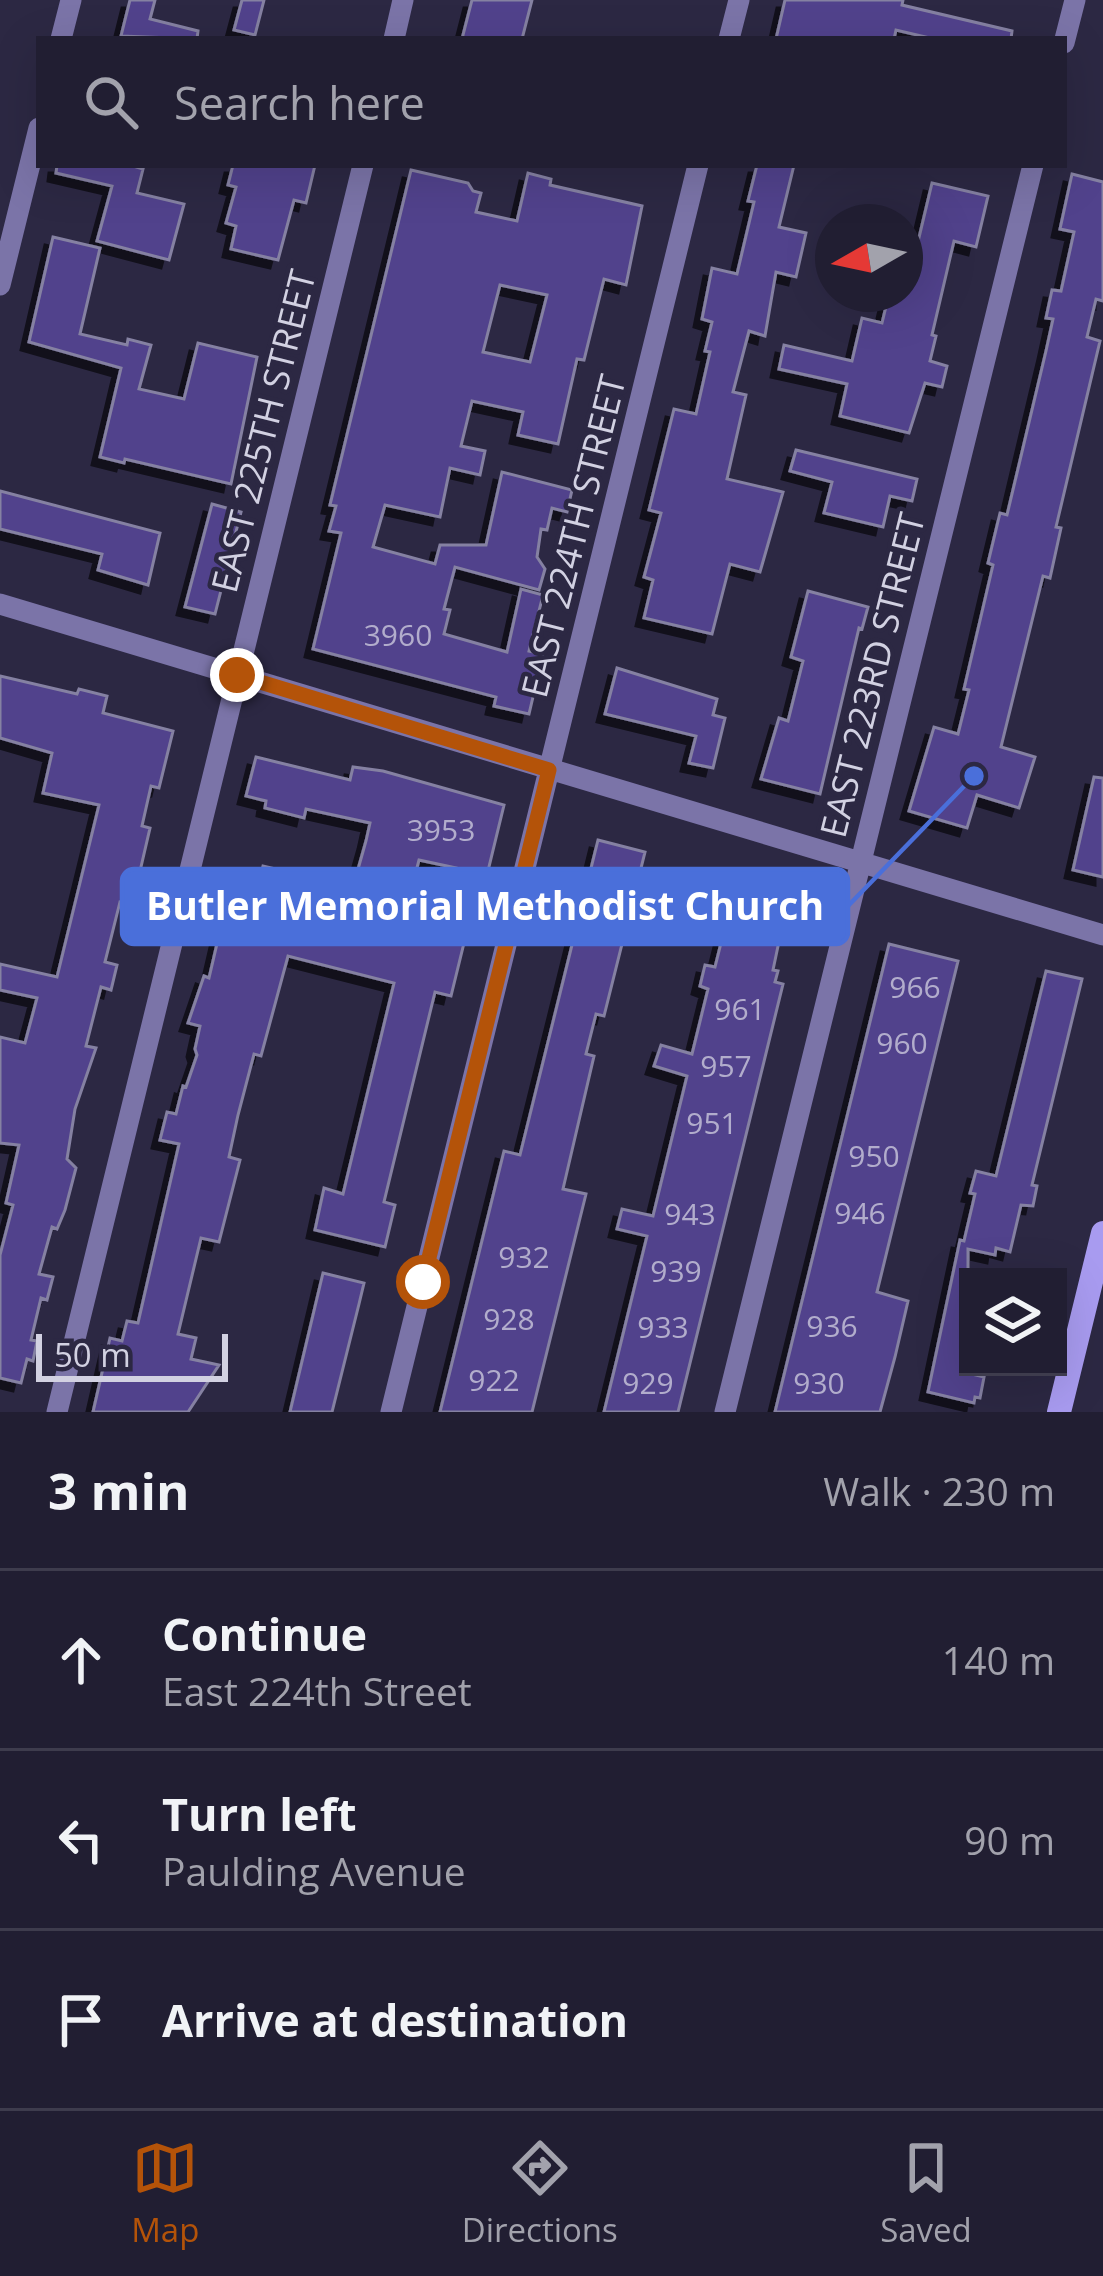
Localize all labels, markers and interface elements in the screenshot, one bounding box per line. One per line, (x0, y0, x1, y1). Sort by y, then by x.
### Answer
search box (36, 36, 1067, 168)
icon: search (78, 69, 144, 135)
text: Search here (174, 72, 425, 133)
north arrow (815, 204, 923, 312)
street label: EAST 225TH STREET (199, 264, 327, 597)
street label: EAST 224TH STREET (509, 369, 637, 702)
street label: EAST 223RD STREET (808, 507, 936, 842)
house number: 3960 (364, 614, 432, 655)
route end (210, 648, 264, 702)
house number: 3953 (407, 809, 475, 850)
callout: Butler Memorial Methodist Church (122, 869, 848, 944)
text: Butler Memorial Methodist Church (146, 878, 824, 931)
house number: 966 (889, 966, 941, 1007)
house number: 961 (714, 988, 766, 1029)
house number: 960 (876, 1022, 928, 1063)
house number: 957 (700, 1045, 752, 1086)
house number: 951 (686, 1102, 738, 1143)
house number: 950 (848, 1135, 900, 1176)
house number: 946 (834, 1192, 886, 1233)
house number: 943 (664, 1193, 716, 1234)
house number: 932 (498, 1236, 550, 1277)
house number: 939 (650, 1250, 702, 1291)
route start (396, 1255, 450, 1309)
map controls (959, 1268, 1067, 1376)
button: layers (959, 1268, 1067, 1376)
house number: 928 (483, 1298, 535, 1339)
house number: 936 (806, 1305, 858, 1346)
house number: 933 (637, 1306, 689, 1347)
scale bar (36, 1328, 228, 1381)
text: 50 m (54, 1332, 131, 1377)
house number: 922 (468, 1359, 520, 1400)
house number: 929 (622, 1362, 674, 1403)
house number: 930 (793, 1362, 845, 1403)
text: 3 min (48, 1455, 190, 1525)
text: Walk · 230 m (823, 1464, 1055, 1517)
text: Continue (162, 1603, 367, 1664)
icon: ahead (48, 1627, 114, 1693)
text: 140 m (942, 1633, 1055, 1686)
text: East 224th Street (162, 1664, 472, 1717)
text: Turn left (162, 1783, 357, 1844)
icon: left (48, 1807, 114, 1873)
text: 90 m (964, 1813, 1055, 1866)
text: Paulding Avenue (162, 1844, 466, 1897)
icon: arrive (48, 1987, 114, 2053)
text: Arrive at destination (162, 1989, 628, 2050)
tab: Map (131, 2135, 199, 2252)
tab: Directions (462, 2135, 618, 2252)
tab: Saved (880, 2135, 972, 2252)

